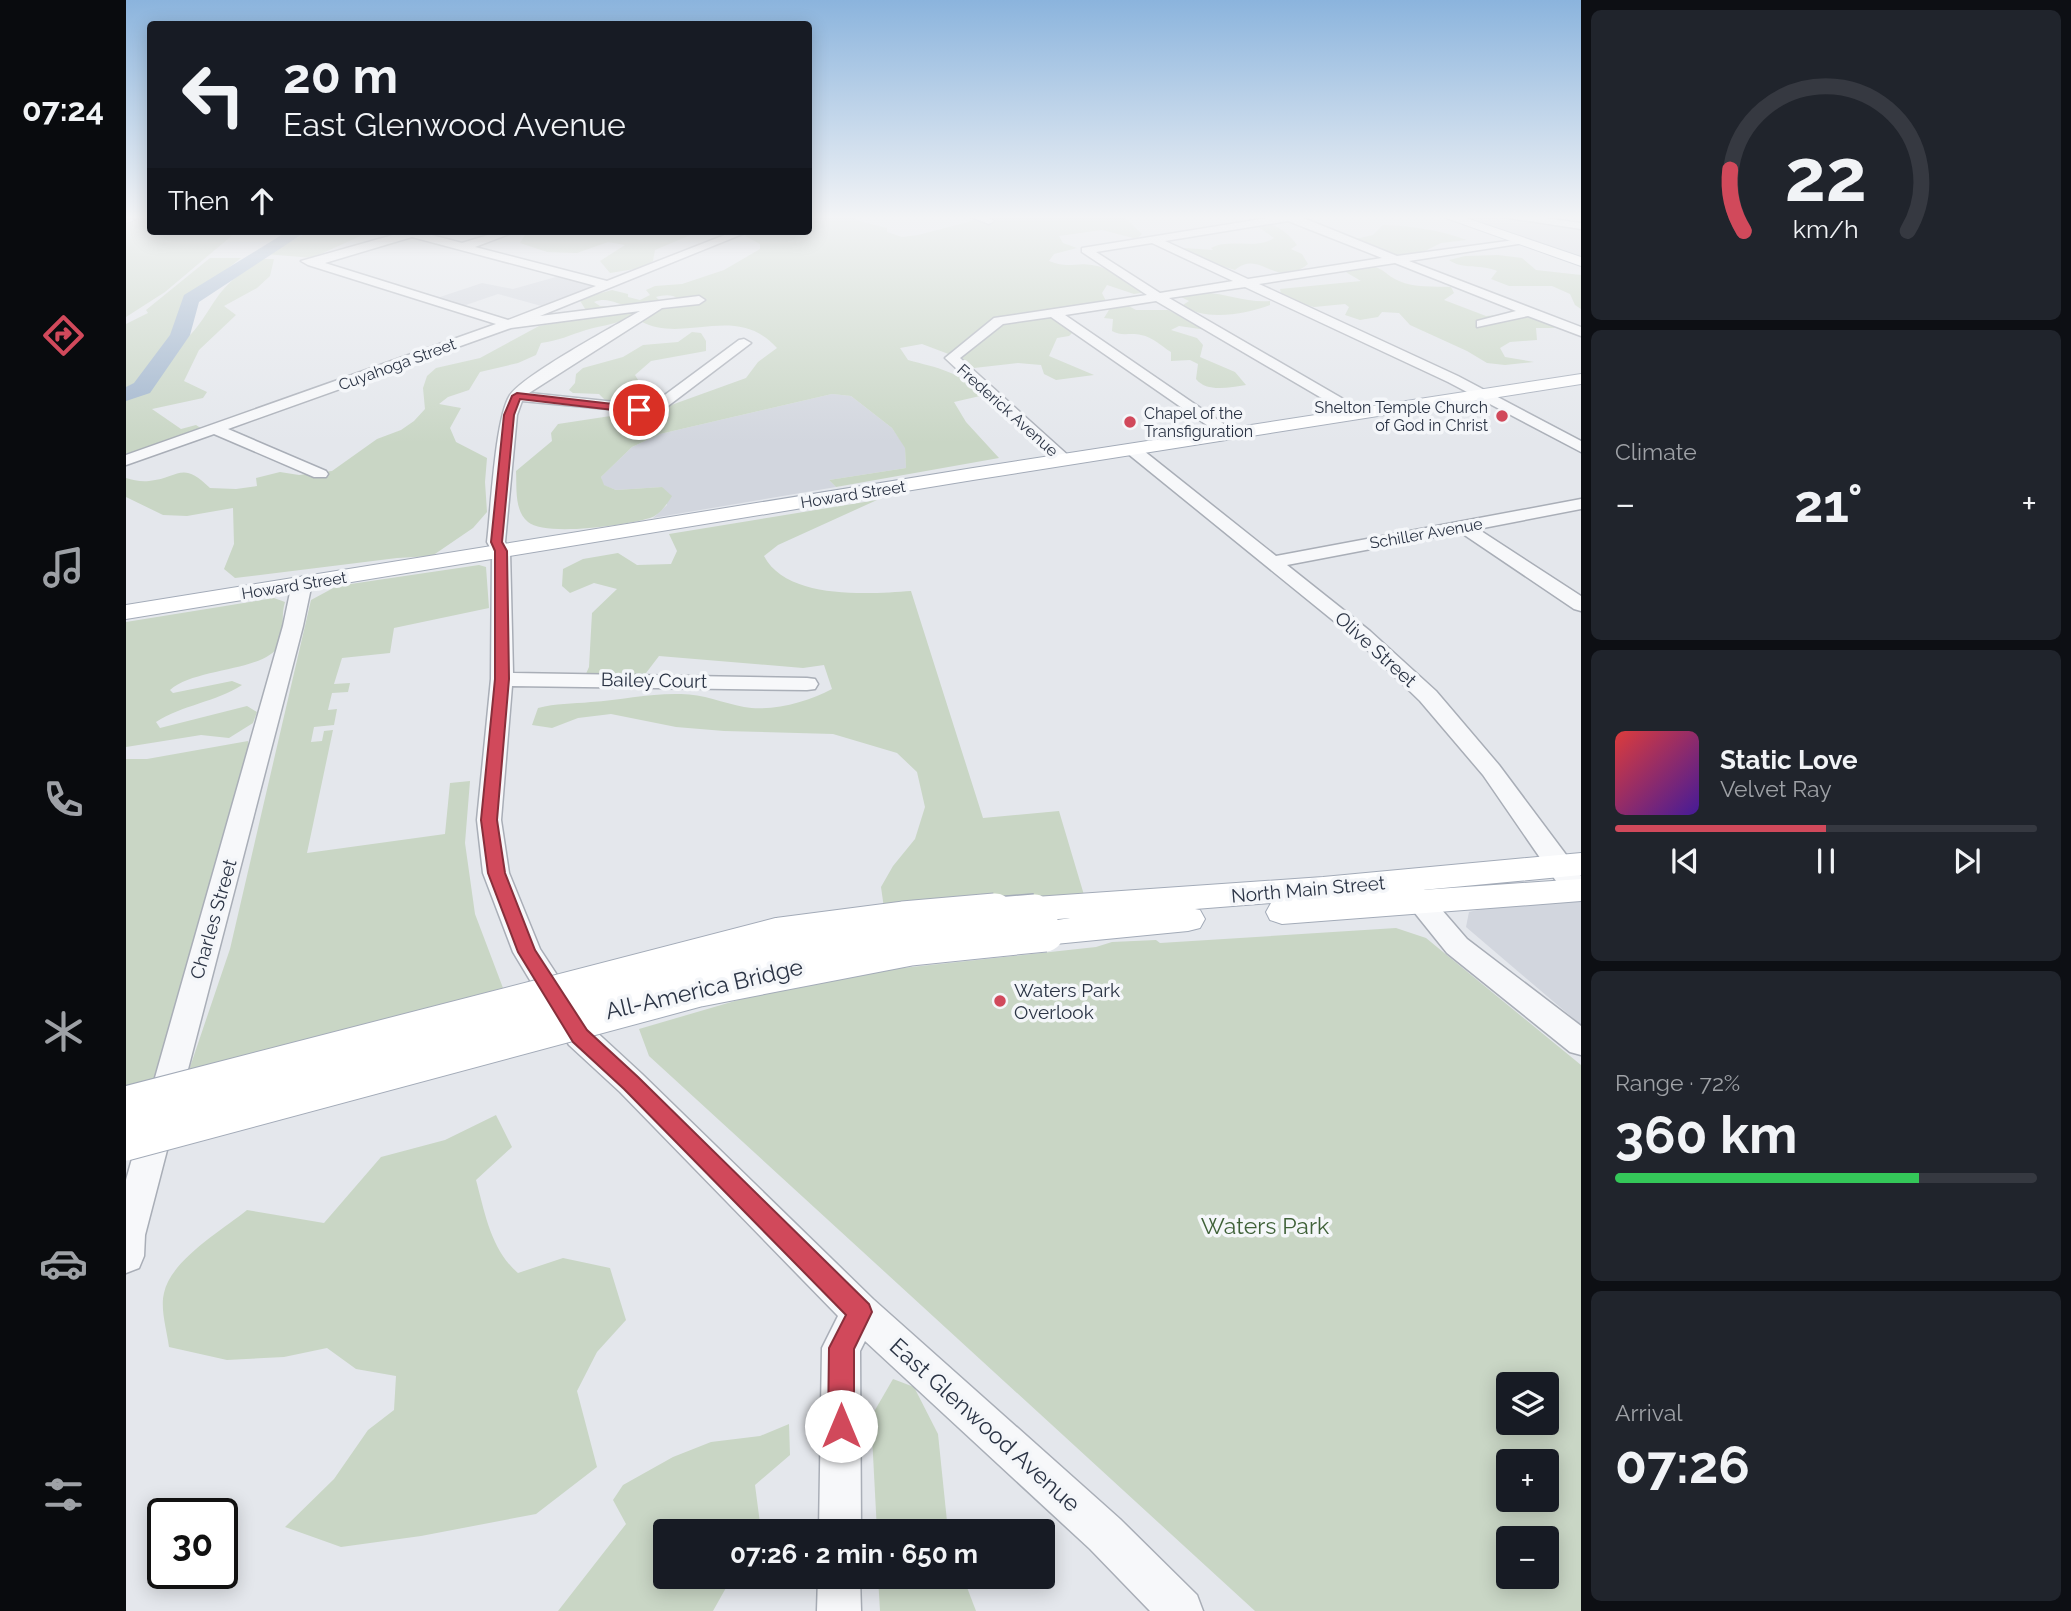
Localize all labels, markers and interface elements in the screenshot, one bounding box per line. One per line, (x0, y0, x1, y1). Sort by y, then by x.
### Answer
text: 20 m (283, 47, 398, 104)
icon: left (168, 49, 259, 140)
text: 07:24 (22, 91, 104, 128)
text: East Glenwood Avenue (283, 106, 626, 143)
text: 22 (1785, 133, 1867, 218)
icon: ahead (243, 182, 281, 220)
text: Then (168, 186, 229, 216)
text: km/h (1793, 214, 1859, 244)
icon: directions (39, 311, 88, 360)
street label: Cuyahoga Street (336, 334, 459, 395)
street label: Frederick Avenue (953, 360, 1062, 461)
pin (609, 380, 669, 440)
icon: arrive (620, 391, 658, 429)
place label: Shelton Temple Church of God in Christ (1314, 398, 1489, 435)
place label: Chapel of the Transfiguration (1144, 404, 1253, 441)
marker: Shelton Temple Church of God in Christ (1494, 408, 1510, 424)
marker: Chapel of the Transfiguration (1122, 414, 1138, 430)
text: Climate (1615, 438, 1697, 465)
text: 21° (1794, 473, 1863, 534)
street label: Howard Street (799, 477, 908, 512)
text: − (1615, 481, 1635, 526)
text: + (2021, 481, 2037, 526)
street label: Schiller Avenue (1368, 514, 1484, 553)
icon: music (39, 543, 88, 592)
street label: Howard Street (240, 568, 349, 603)
street label: Olive Street (1331, 607, 1422, 692)
street label: Bailey Court (601, 668, 708, 692)
text: Static Love (1720, 745, 1858, 775)
icon: phone (39, 775, 88, 824)
text: Velvet Ray (1720, 775, 1832, 802)
icon: previous (1666, 842, 1704, 880)
icon: pause (1807, 842, 1845, 880)
icon: next (1948, 842, 1986, 880)
street label: Charles Street (185, 856, 241, 982)
street label: North Main Street (1230, 871, 1387, 907)
street label: All-America Bridge (602, 953, 805, 1024)
place label: Waters Park Overlook (1014, 979, 1120, 1023)
marker: Waters Park Overlook (992, 993, 1008, 1009)
icon: climate (39, 1007, 88, 1056)
text: Range · 72% (1615, 1069, 1740, 1096)
text: 360 km (1615, 1104, 1797, 1165)
park label: Waters Park (1201, 1212, 1329, 1239)
icon: car (39, 1239, 88, 1288)
street label: East Glenwood Avenue (885, 1332, 1086, 1517)
map controls (1496, 1372, 1559, 1589)
button: layers (1496, 1372, 1559, 1435)
position arrow (804, 1389, 878, 1463)
text: Arrival (1615, 1399, 1682, 1426)
text: 07:26 (1615, 1434, 1750, 1495)
button: + (1496, 1449, 1559, 1512)
icon: filters (39, 1470, 88, 1519)
speed limit sign: 30 (147, 1498, 238, 1589)
button: − (1496, 1526, 1559, 1589)
text: 07:26 · 2 min · 650 m (730, 1539, 978, 1569)

